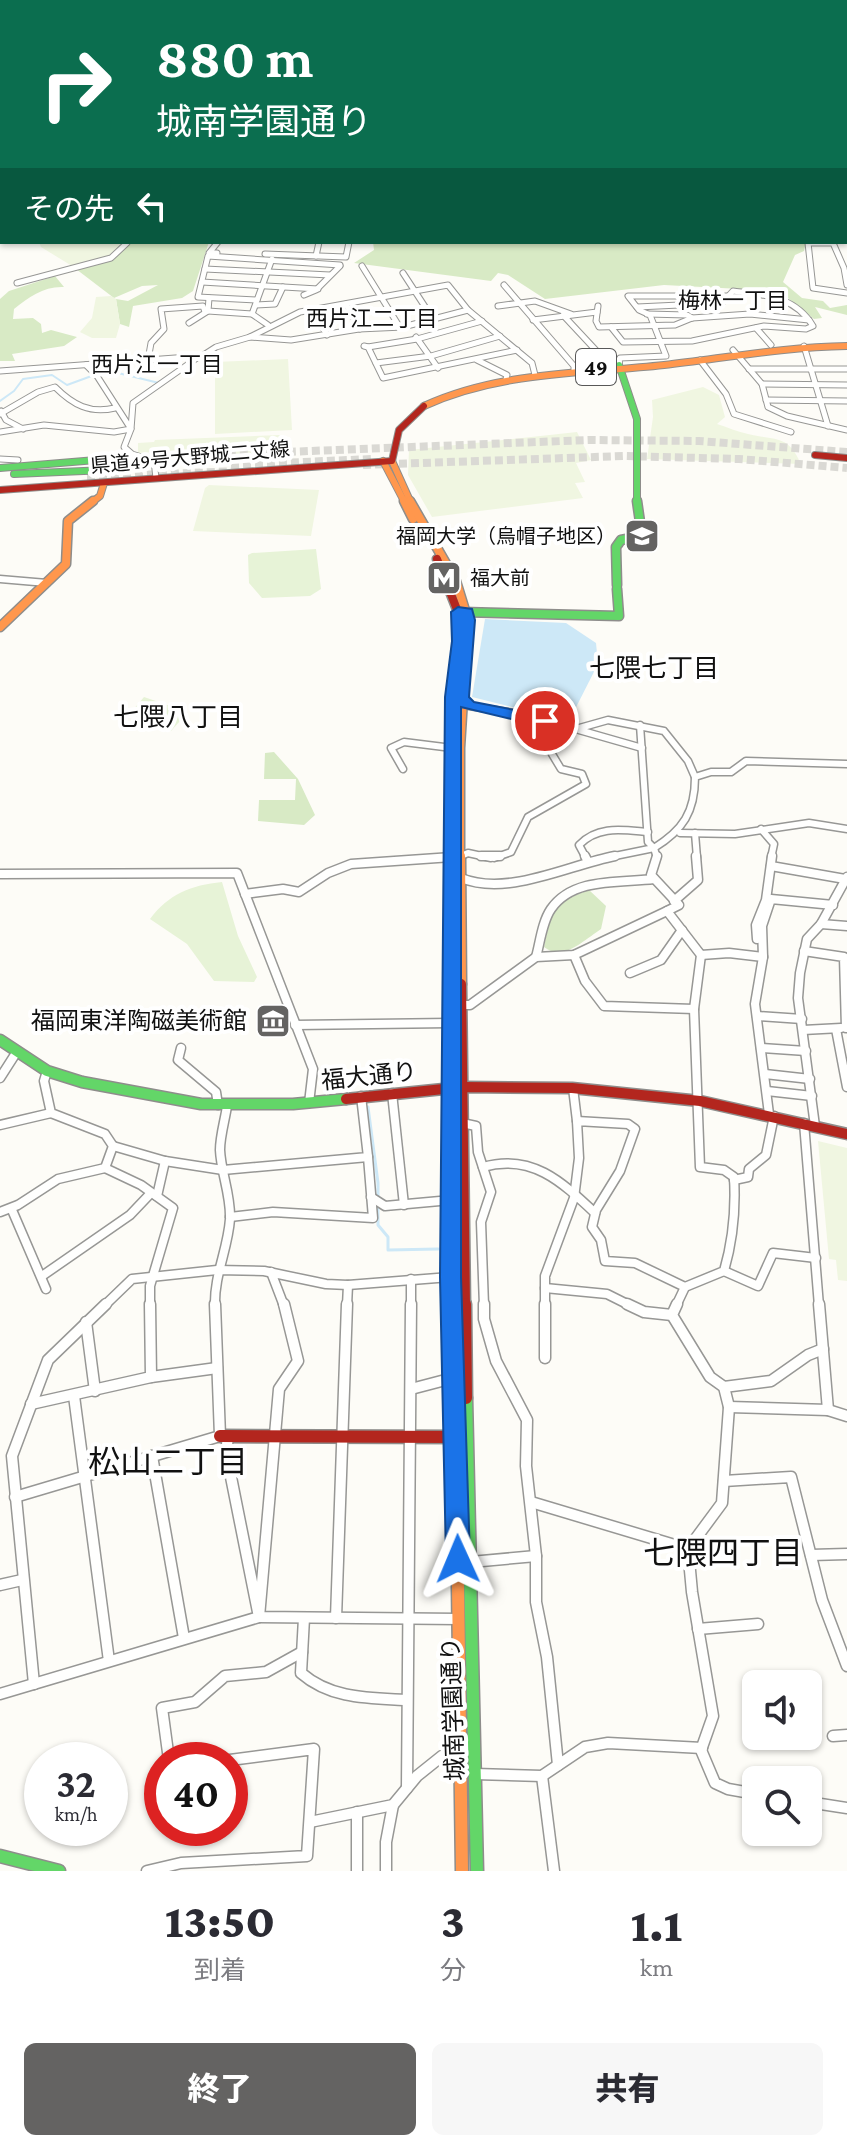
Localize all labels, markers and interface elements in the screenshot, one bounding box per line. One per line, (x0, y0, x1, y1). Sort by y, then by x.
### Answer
text: 880 m (156, 27, 313, 89)
icon: right (24, 32, 128, 136)
text: 城南学園通り (156, 102, 372, 142)
icon: left (130, 184, 174, 228)
text: その先 (24, 192, 114, 225)
district label: 梅林一丁目 (678, 288, 788, 313)
district label: 西片江二丁目 (306, 306, 438, 331)
road number: 49 (576, 349, 616, 385)
district label: 西片江一丁目 (91, 352, 223, 377)
street label: 県道49号大野城二丈線 (89, 437, 291, 477)
school or university icon: 福岡大学（烏帽子地区） (623, 517, 661, 555)
place label: 福岡大学（烏帽子地区） (396, 525, 616, 547)
metro station icon: 福大前 (425, 559, 463, 597)
place label: 福大前 (470, 567, 530, 589)
district label: 七隈七丁目 (589, 654, 719, 683)
pin (511, 687, 579, 755)
icon: arrive (523, 699, 567, 743)
district label: 七隈八丁目 (113, 703, 243, 732)
museum icon: 福岡東洋陶磁美術館 (254, 1002, 292, 1040)
place label: 福岡東洋陶磁美術館 (31, 1007, 247, 1034)
street label: 福大通り (320, 1057, 418, 1094)
district label: 松山二丁目 (88, 1444, 248, 1480)
position arrow (416, 1517, 500, 1601)
district label: 七隈四丁目 (643, 1535, 803, 1571)
street label: 城南学園通り (436, 1637, 469, 1781)
map controls (742, 1670, 822, 1846)
button: sound (742, 1670, 822, 1750)
speed limit sign: 40 (144, 1742, 248, 1846)
text: 32 (56, 1761, 96, 1806)
button: search (742, 1766, 822, 1846)
text: km/h (54, 1803, 98, 1825)
text: 13:50 (165, 1894, 275, 1947)
text: 3 (441, 1894, 465, 1947)
text: 1.1 (631, 1898, 682, 1951)
text: km (640, 1953, 673, 1982)
text: 到着 (194, 1956, 246, 1985)
text: 分 (440, 1956, 466, 1985)
button: 終了 (24, 2043, 416, 2135)
button: 共有 (432, 2043, 823, 2135)

